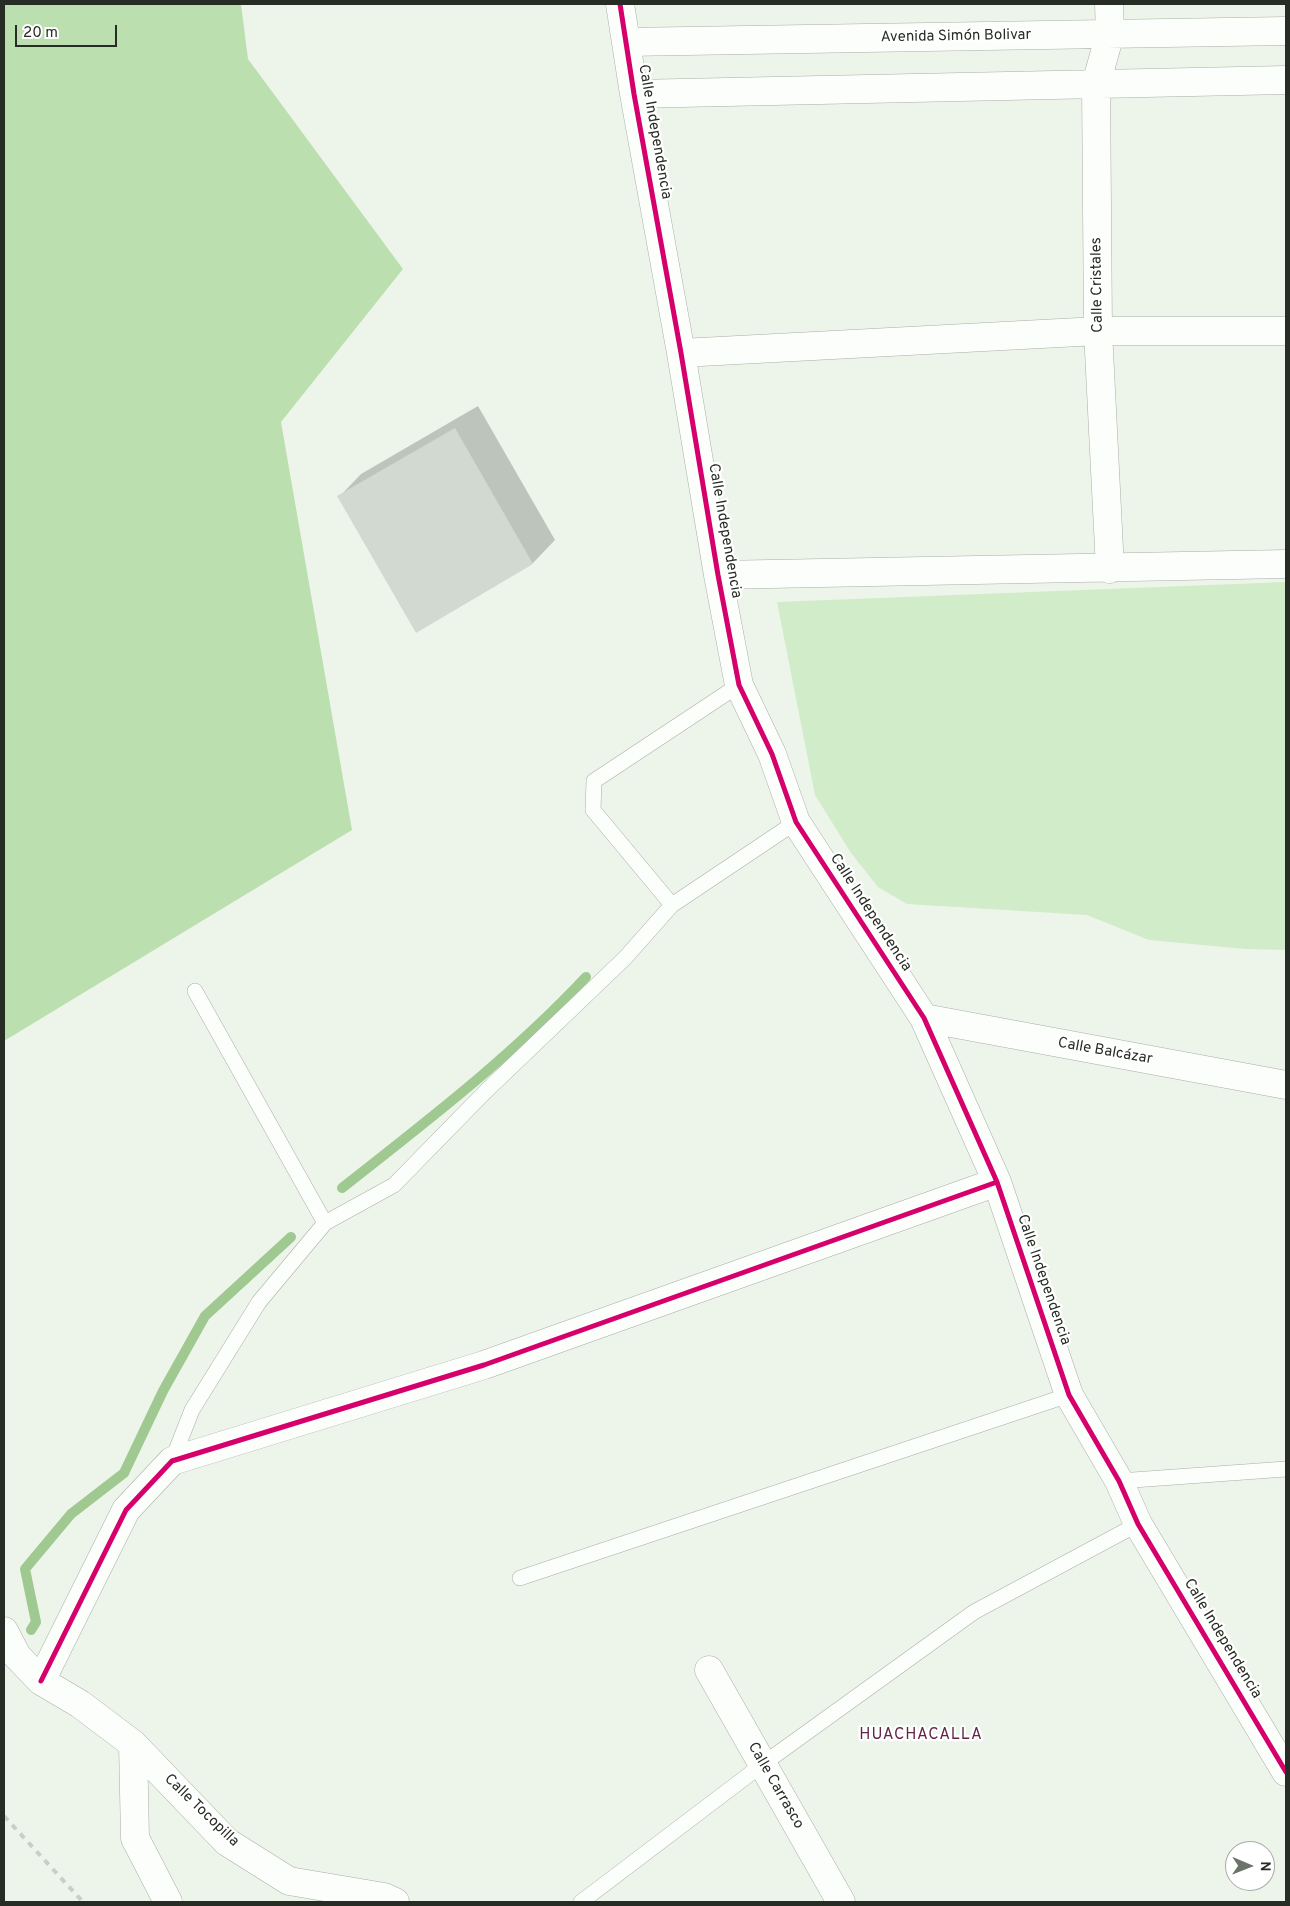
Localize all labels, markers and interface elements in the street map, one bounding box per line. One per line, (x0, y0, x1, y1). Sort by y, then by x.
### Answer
scale bar (18, 15, 120, 47)
text: 20 m (23, 24, 58, 43)
street label: Avenida Simón Bolivar (880, 27, 1032, 47)
street label: Calle Independencia (633, 63, 675, 201)
street label: Calle Cristales (1088, 237, 1108, 333)
street label: Calle Independencia (703, 462, 745, 600)
street label: Calle Independencia (825, 851, 915, 975)
street label: Calle Balcázar (1056, 1035, 1154, 1069)
street label: Calle Independencia (1012, 1212, 1074, 1348)
street label: Calle Independencia (1179, 1576, 1265, 1702)
district label: HUACHACALLA (858, 1726, 984, 1746)
street label: Calle Carrasco (743, 1740, 807, 1832)
street label: Calle Tocopilla (160, 1771, 242, 1851)
north arrow (1225, 1841, 1275, 1891)
text: N (1256, 1861, 1273, 1871)

